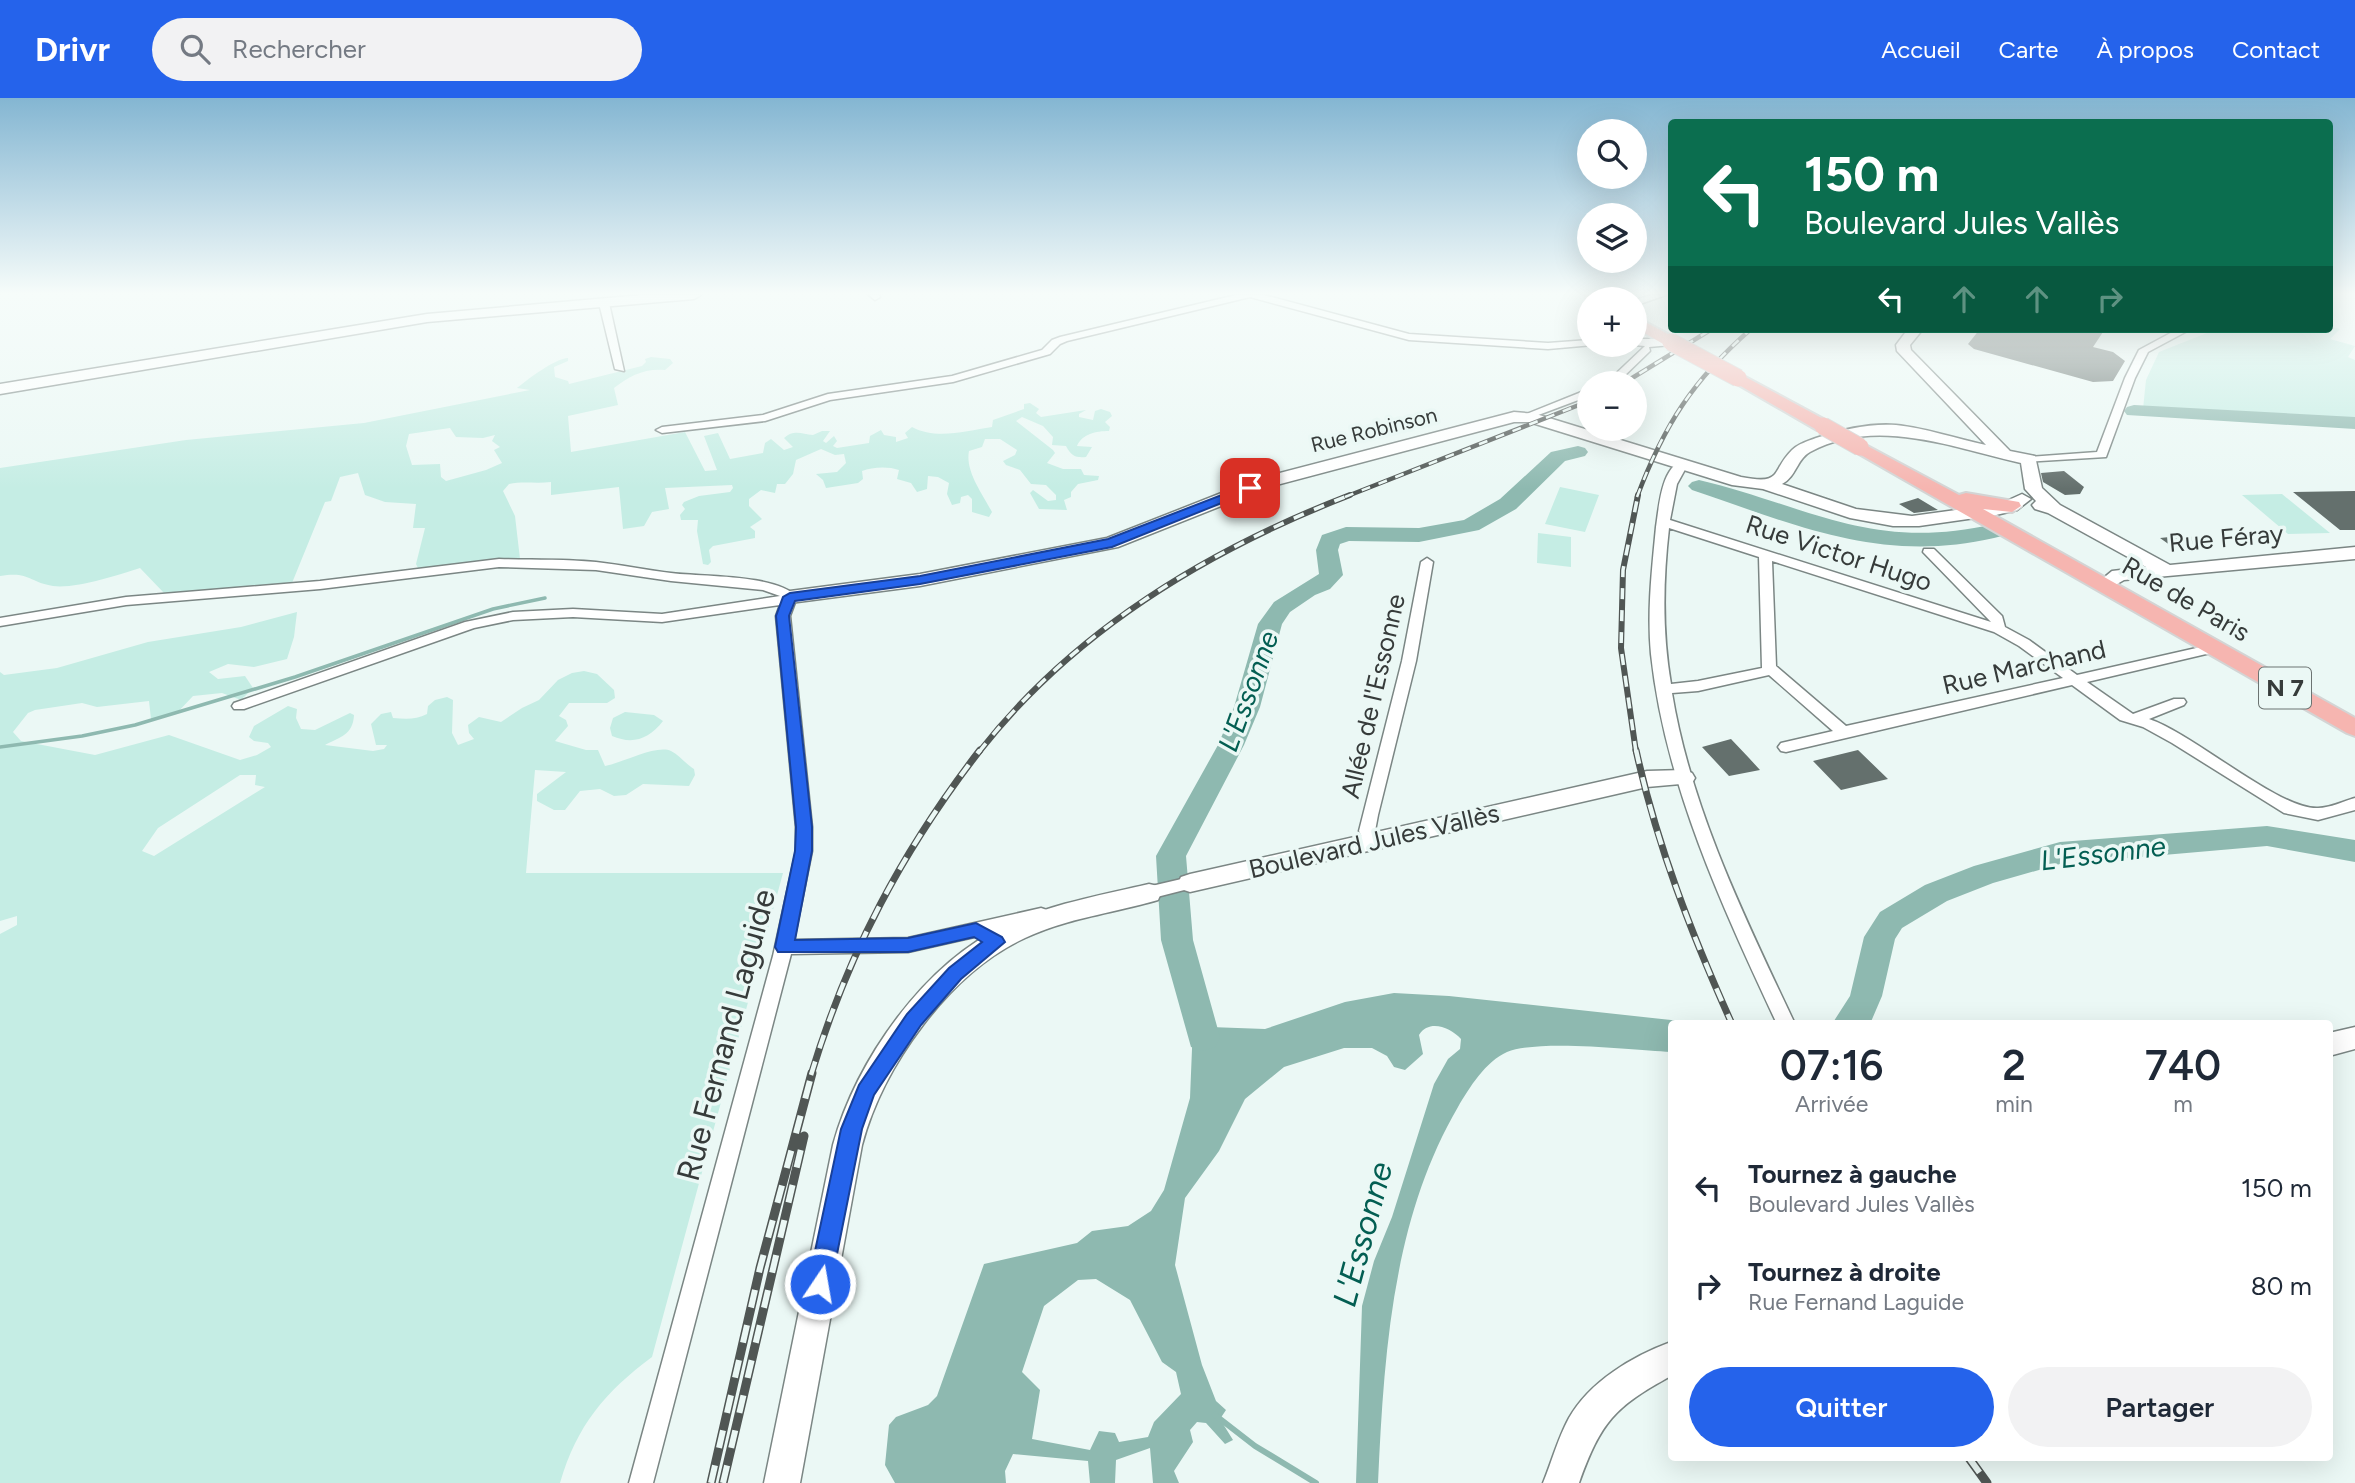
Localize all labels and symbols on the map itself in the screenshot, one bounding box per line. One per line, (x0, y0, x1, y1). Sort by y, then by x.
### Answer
street label: Rue Robinson (1308, 402, 1440, 457)
pin (1220, 458, 1280, 518)
street label: Rue Victor Hugo (1742, 508, 1936, 598)
street label: Rue Féray (2167, 517, 2285, 559)
street label: Rue de Paris (2116, 550, 2256, 648)
street label: Allée de l'Essonne (1334, 591, 1412, 801)
water label: L'Essonne (1210, 626, 1286, 756)
street label: Rue Marchand (1939, 633, 2109, 701)
road number: N 7 (2259, 668, 2311, 708)
street label: Boulevard Jules Vallès (1246, 797, 1502, 885)
water label: L'Essonne (2038, 828, 2168, 878)
street label: Rue Fernand Laguide (669, 885, 783, 1185)
water label: L'Essonne (1324, 1157, 1401, 1311)
position arrow (783, 1247, 857, 1321)

